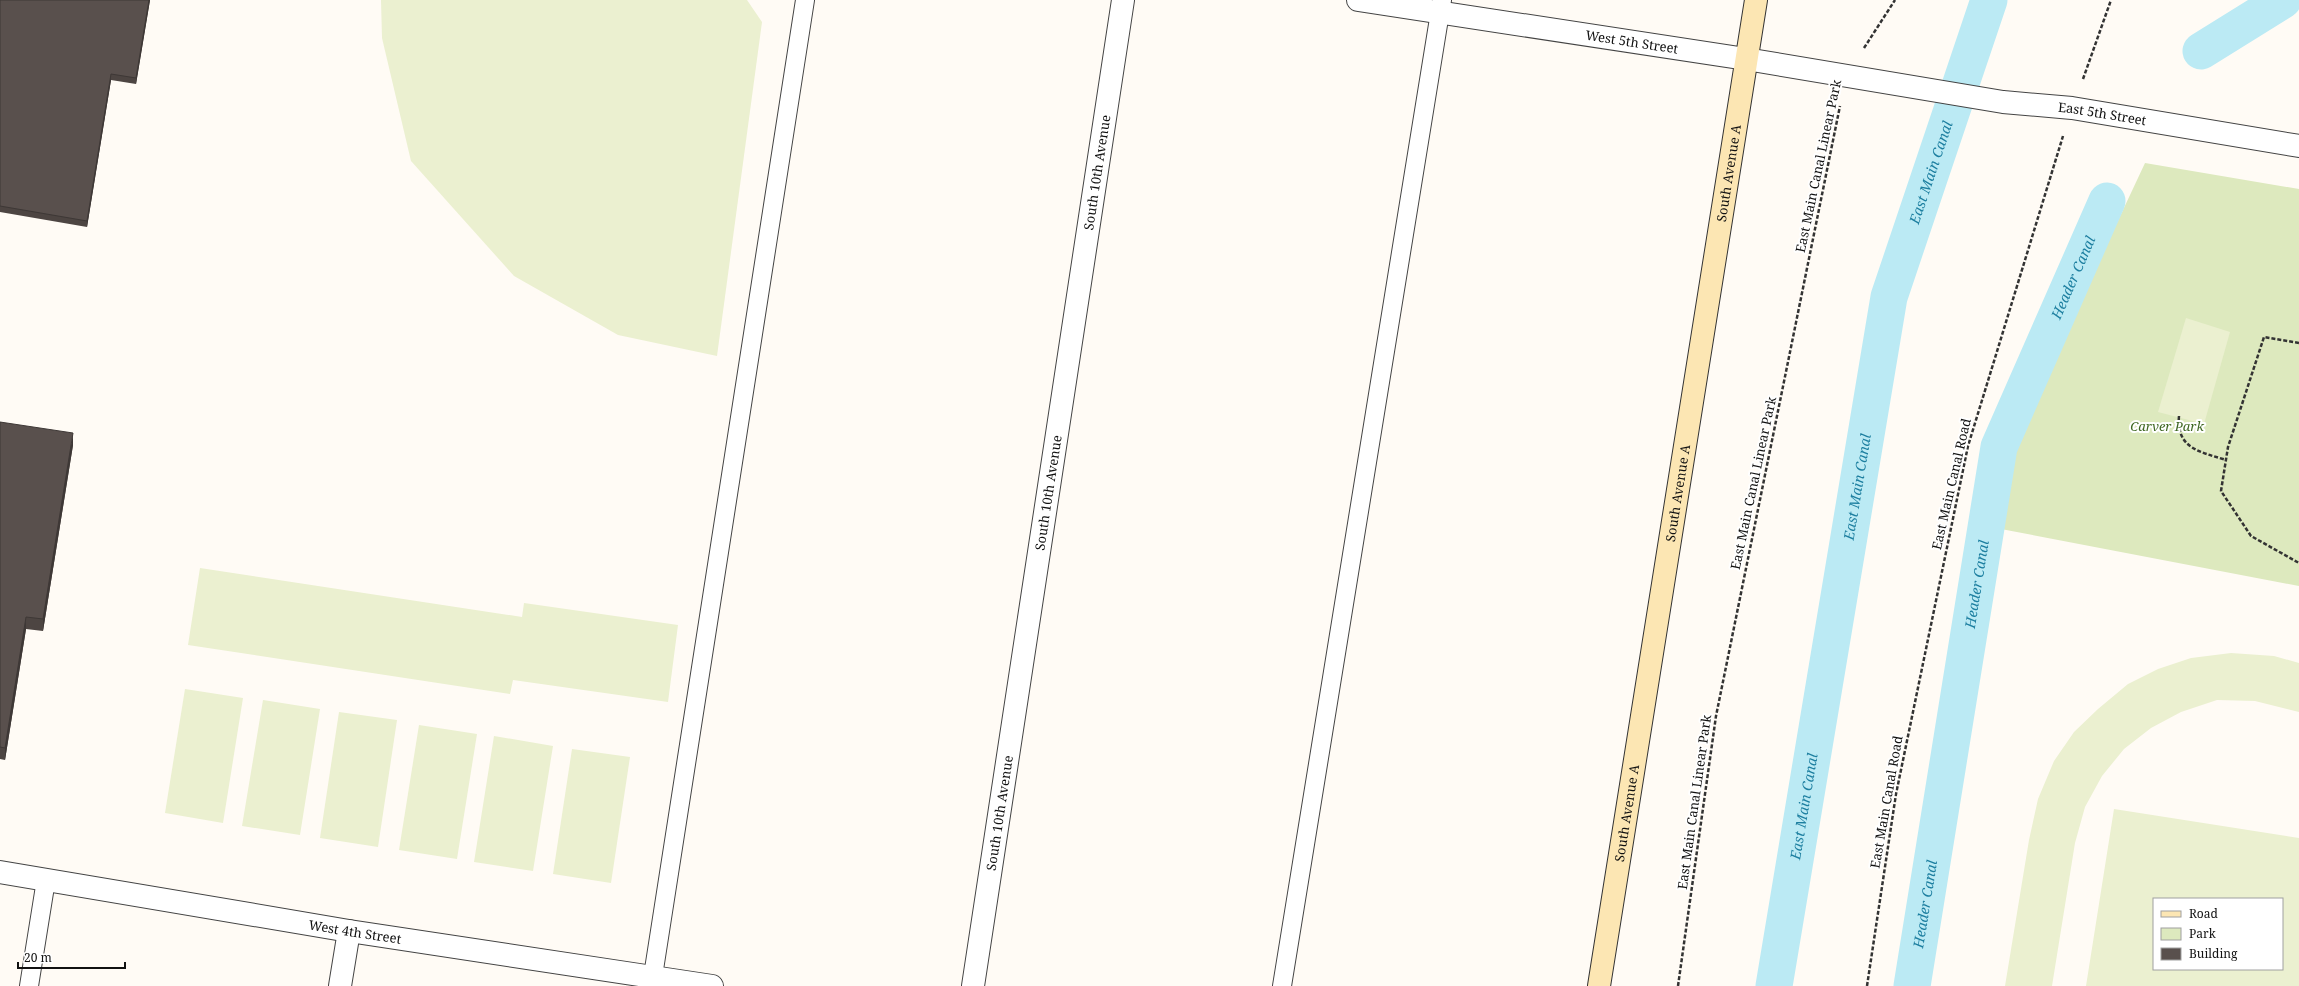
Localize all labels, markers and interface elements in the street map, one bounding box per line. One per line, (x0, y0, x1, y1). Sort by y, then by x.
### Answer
street label: West 5th Street (1584, 26, 1680, 58)
street label: East Main Canal Linear Park (1791, 77, 1845, 254)
street label: East 5th Street (2057, 98, 2148, 129)
street label: South 10th Avenue (1079, 113, 1114, 231)
water label: East Main Canal (1904, 118, 1957, 227)
street label: South Avenue A (1712, 123, 1745, 223)
water label: Header Canal (2046, 232, 2100, 323)
street label: East Main Canal Linear Park (1726, 394, 1780, 571)
street label: East Main Canal Road (1927, 416, 1975, 552)
park label: Carver Park (2130, 417, 2204, 435)
water label: East Main Canal (1838, 432, 1875, 542)
street label: South 10th Avenue (1030, 434, 1066, 552)
street label: South Avenue A (1661, 442, 1694, 543)
water label: Header Canal (1960, 538, 1993, 631)
street label: East Main Canal Linear Park (1673, 713, 1715, 891)
street label: East Main Canal Road (1865, 734, 1907, 870)
water label: East Main Canal (1785, 751, 1822, 862)
street label: South 10th Avenue (982, 754, 1017, 872)
street label: South Avenue A (1610, 762, 1643, 863)
water label: Header Canal (1908, 858, 1941, 950)
legend (2153, 898, 2283, 970)
text: Road (2189, 905, 2219, 922)
street label: West 4th Street (307, 915, 403, 948)
text: Park (2189, 925, 2217, 942)
scale bar (18, 944, 125, 970)
text: Building (2189, 945, 2238, 962)
text: 20 m (24, 949, 52, 966)

